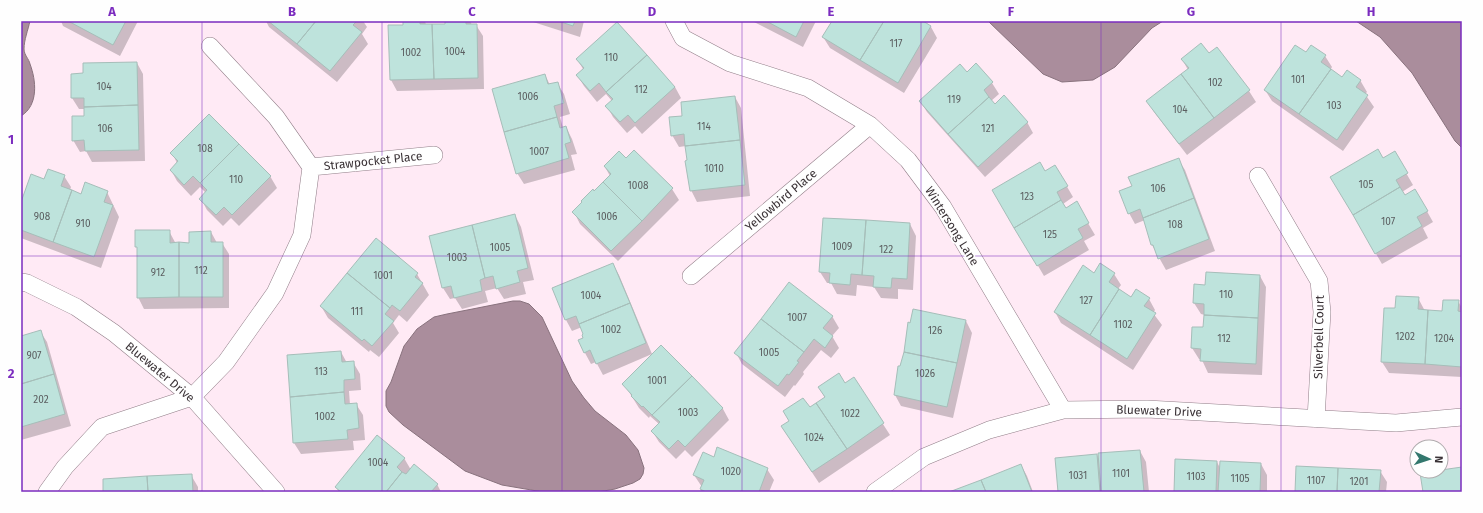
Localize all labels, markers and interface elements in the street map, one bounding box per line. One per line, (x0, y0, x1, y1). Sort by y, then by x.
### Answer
text: A (107, 4, 116, 19)
text: B (288, 4, 296, 19)
text: C (468, 4, 476, 19)
text: D (648, 4, 657, 19)
text: E (828, 4, 835, 19)
text: F (1008, 4, 1015, 19)
text: G (1187, 4, 1195, 19)
text: H (1367, 4, 1375, 19)
house number: 117 (890, 38, 903, 50)
house number: 1004 (445, 46, 466, 58)
house number: 1002 (401, 47, 421, 59)
house number: 110 (604, 52, 618, 64)
house number: 101 (1291, 74, 1305, 86)
house number: 102 (1208, 77, 1222, 89)
house number: 104 (96, 81, 112, 93)
house number: 112 (634, 84, 648, 96)
house number: 1006 (518, 91, 538, 103)
house number: 119 (947, 94, 961, 106)
house number: 103 (1327, 100, 1341, 112)
house number: 104 (1172, 104, 1188, 116)
house number: 114 (697, 121, 712, 133)
house number: 106 (97, 123, 113, 135)
house number: 121 (981, 123, 995, 135)
text: 1 (8, 132, 14, 147)
house number: 108 (197, 143, 213, 155)
house number: 1007 (529, 146, 549, 158)
street label: Strawpocket Place (323, 149, 423, 173)
house number: 1010 (704, 163, 724, 175)
street label: Yellowbird Place (742, 166, 820, 234)
house number: 110 (229, 174, 243, 186)
house number: 105 (1359, 179, 1373, 191)
house number: 1008 (628, 180, 649, 192)
house number: 106 (1150, 183, 1166, 195)
street label: Wintersong Lane (922, 184, 982, 268)
house number: 123 (1020, 191, 1034, 203)
house number: 908 (34, 211, 51, 223)
house number: 1006 (597, 211, 617, 223)
house number: 107 (1381, 216, 1396, 228)
house number: 910 (76, 218, 91, 230)
house number: 108 (1167, 219, 1183, 231)
house number: 125 (1043, 229, 1057, 241)
house number: 1009 (832, 241, 852, 253)
house number: 1005 (490, 242, 510, 254)
house number: 122 (879, 244, 893, 256)
house number: 1003 (447, 252, 467, 264)
house number: 112 (194, 265, 208, 277)
house number: 912 (151, 267, 165, 279)
house number: 1001 (373, 270, 393, 282)
house number: 110 (1219, 289, 1233, 301)
house number: 1004 (581, 290, 602, 302)
street label: Silverbell Court (1311, 294, 1327, 379)
house number: 127 (1079, 295, 1093, 307)
house number: 111 (351, 306, 363, 318)
house number: 1007 (787, 312, 807, 324)
house number: 1102 (1114, 319, 1133, 331)
house number: 1002 (601, 324, 621, 336)
house number: 126 (928, 325, 942, 337)
house number: 1202 (1395, 331, 1415, 343)
house number: 112 (1217, 333, 1231, 345)
house number: 1204 (1434, 333, 1455, 345)
street label: Bluewater Drive (123, 339, 197, 405)
house number: 1005 (759, 347, 779, 359)
house number: 907 (26, 350, 42, 362)
text: 2 (8, 366, 15, 381)
house number: 113 (314, 366, 328, 378)
house number: 1026 (915, 368, 935, 380)
house number: 1001 (647, 375, 667, 387)
house number: 202 (33, 394, 49, 406)
street label: Bluewater Drive (1116, 403, 1202, 419)
house number: 1003 (678, 407, 698, 419)
house number: 1022 (840, 408, 860, 420)
house number: 1002 (315, 411, 335, 423)
house number: 1024 (804, 432, 825, 444)
north arrow (1409, 439, 1449, 479)
text: N (1432, 456, 1445, 463)
house number: 1004 (368, 457, 389, 469)
house number: 1020 (721, 466, 742, 478)
house number: 1101 (1112, 468, 1130, 480)
house number: 1031 (1069, 470, 1087, 482)
house number: 1103 (1187, 471, 1206, 483)
house number: 1105 (1230, 473, 1250, 485)
house number: 1107 (1307, 475, 1326, 487)
house number: 1201 (1350, 476, 1368, 488)

